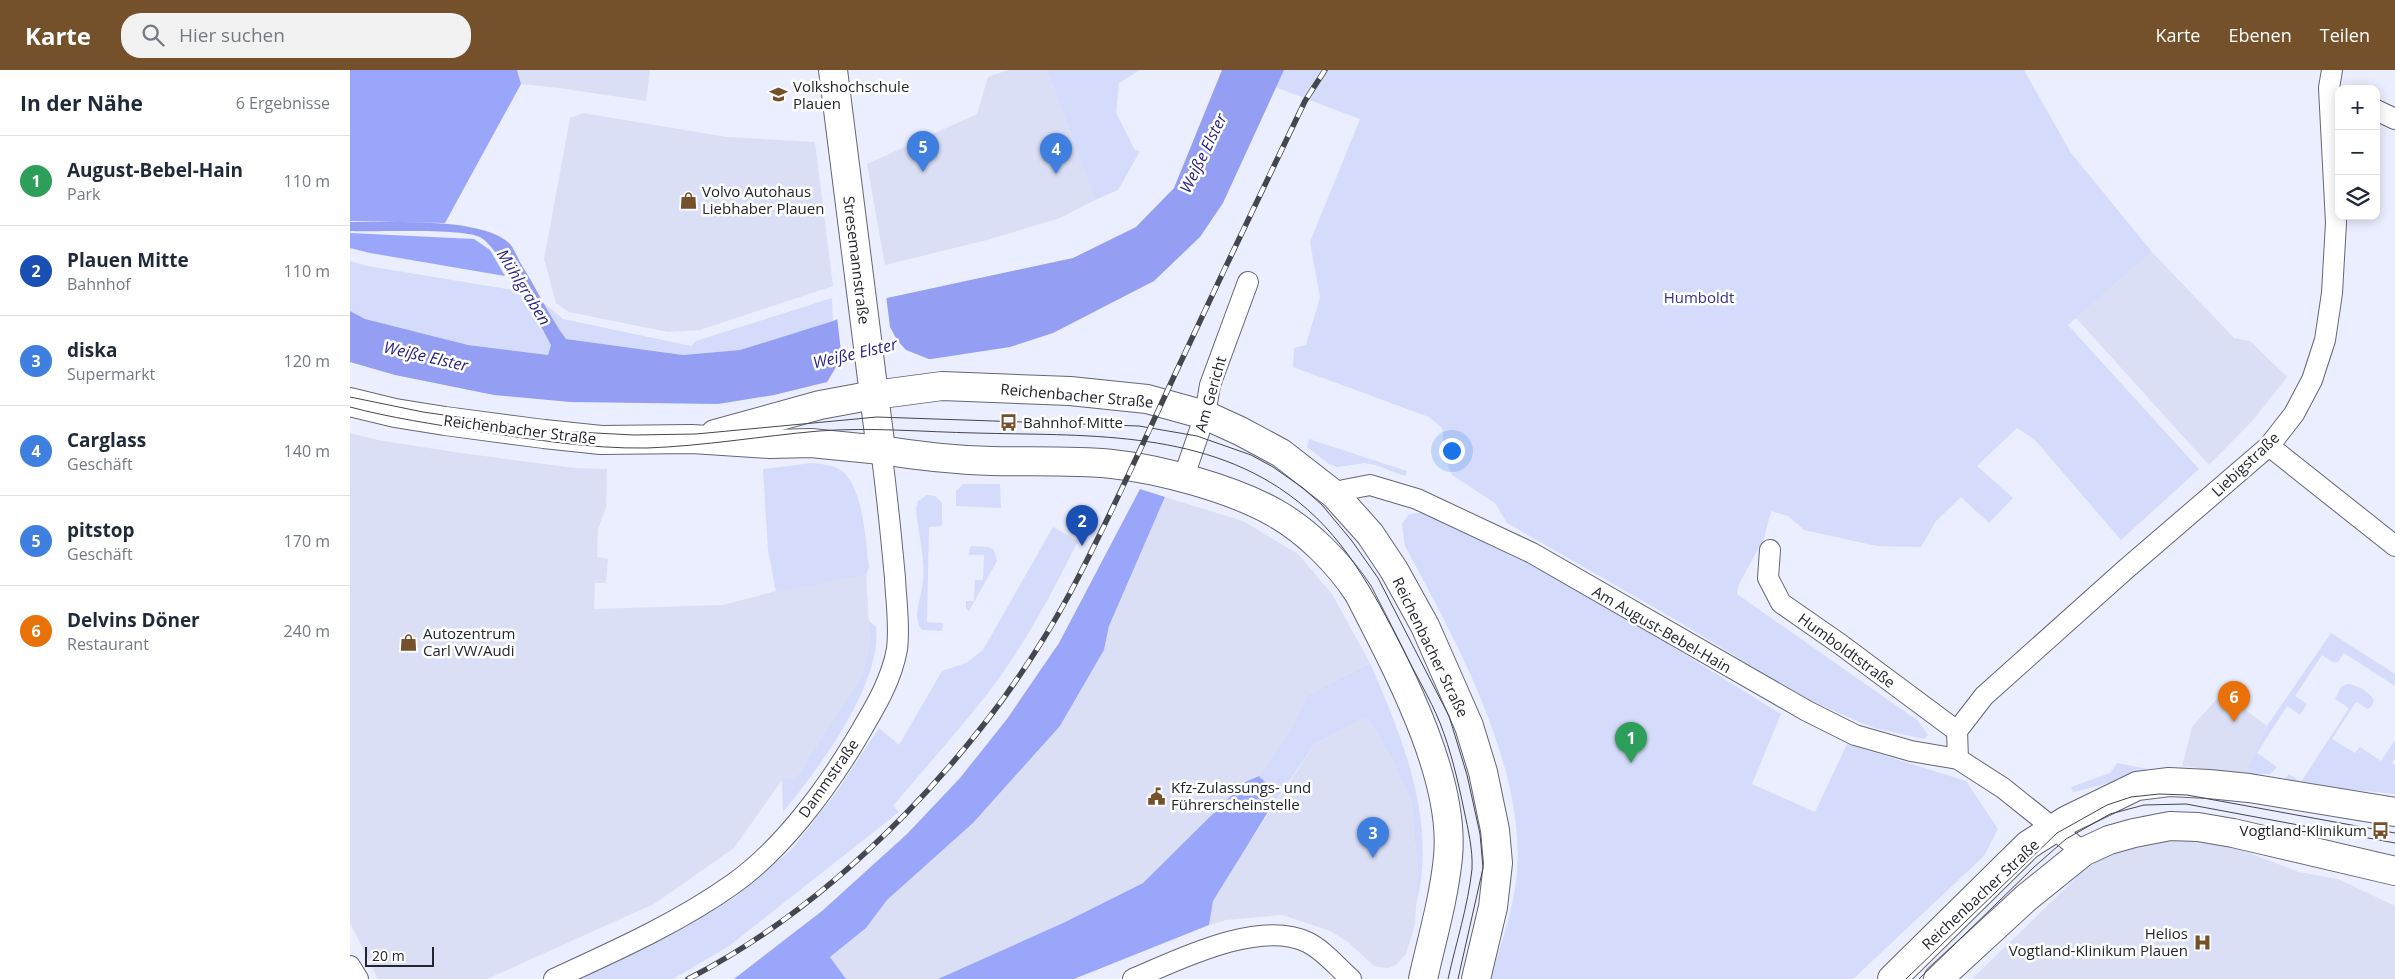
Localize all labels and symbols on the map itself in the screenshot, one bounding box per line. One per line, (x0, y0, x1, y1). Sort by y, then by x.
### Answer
place label: Volkshochschule Plauen (793, 76, 909, 113)
school or university icon: Volkshochschule Plauen (769, 85, 789, 105)
water label: Weiße Elster (1174, 109, 1232, 196)
pin: 5 (907, 131, 939, 172)
pin: 4 (1040, 133, 1072, 174)
place label: Volvo Autohaus Liebhaber Plauen (702, 181, 824, 218)
shop icon: Volvo Autohaus Liebhaber Plauen (678, 190, 698, 210)
street label: Stresemannstraße (839, 195, 875, 325)
water label: Mühlgraben (492, 245, 556, 329)
park label: Humboldt (1664, 287, 1734, 307)
water label: Weiße Elster (811, 332, 900, 373)
water label: Weiße Elster (382, 336, 471, 377)
street label: Am Gericht (1190, 354, 1230, 434)
street label: Reichenbacher Straße (1000, 378, 1154, 412)
street label: Reichenbacher Straße (443, 410, 597, 448)
bus stop icon: Bahnhof Mitte (999, 412, 1019, 432)
place label: Bahnhof Mitte (1023, 412, 1123, 432)
street label: Liebigstraße (2207, 427, 2283, 501)
your location (1439, 438, 1465, 464)
pin: 2 (1066, 505, 1098, 546)
street label: Reichenbacher Straße (1388, 574, 1474, 720)
street label: Am August-Bebel-Hain (1589, 581, 1735, 677)
street label: Humboldtstraße (1794, 608, 1900, 692)
place label: Autozentrum Carl VW/Audi (423, 623, 515, 660)
shop icon: Autozentrum Carl VW/Audi (399, 632, 419, 652)
pin: 6 (2218, 681, 2250, 722)
pin: 1 (1615, 722, 1647, 763)
street label: Dammstraße (794, 735, 862, 821)
place label: Kfz-Zulassungs- und Führerscheinstelle (1171, 777, 1311, 814)
public building icon: Kfz-Zulassungs- und Führerscheinstelle (1147, 786, 1167, 806)
pin: 3 (1357, 817, 1389, 858)
place label: Vogtland-Klinikum (2240, 820, 2367, 840)
bus stop icon: Vogtland-Klinikum (2371, 820, 2391, 840)
street label: Reichenbacher Straße (1917, 834, 2043, 954)
place label: Helios Vogtland-Klinikum Plauen (2009, 923, 2188, 960)
hospital icon: Helios Vogtland-Klinikum Plauen (2192, 932, 2212, 952)
scale bar (365, 944, 434, 967)

